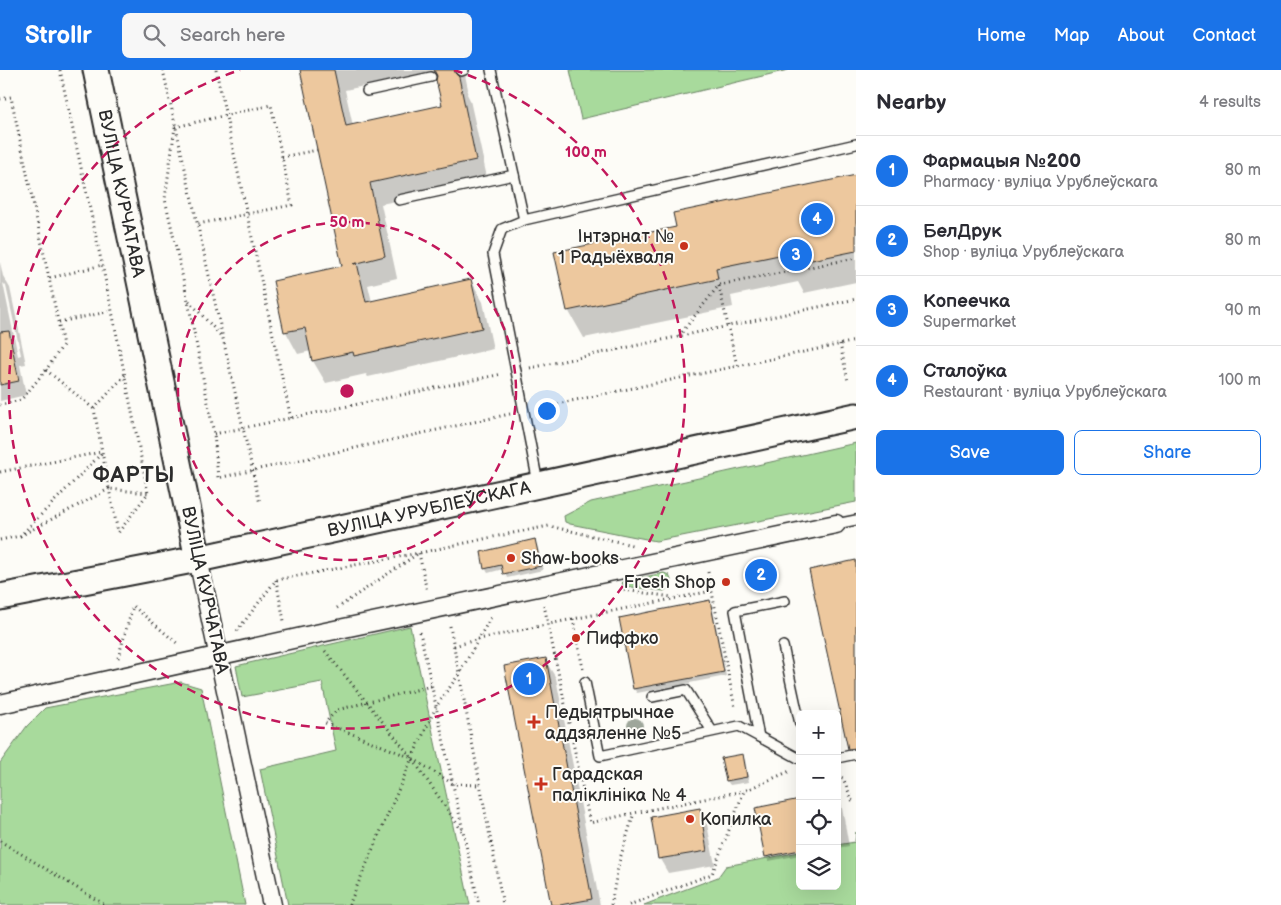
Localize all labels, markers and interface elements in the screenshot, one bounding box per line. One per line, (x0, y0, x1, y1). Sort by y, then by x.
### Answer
search box (122, 13, 472, 58)
text: Strollr (25, 21, 92, 50)
icon: search (140, 21, 168, 49)
text: Search here (180, 24, 285, 47)
text: Home (977, 25, 1026, 46)
text: Map (1054, 25, 1090, 46)
text: About (1118, 25, 1165, 46)
text: Contact (1193, 25, 1256, 46)
text: Nearby (876, 90, 946, 115)
text: 4 results (1199, 93, 1261, 112)
street label: ВУЛІЦА КУРЧАТАВА (94, 108, 149, 279)
text: 100 m (565, 143, 607, 162)
text: Фармацыя №200 (923, 150, 1081, 173)
text: 1 (889, 161, 895, 180)
text: 80 m (1225, 161, 1261, 180)
text: Pharmacy · вуліца Урублеўскага (923, 173, 1158, 192)
pin: 4 (801, 200, 833, 238)
text: 50 m (330, 213, 365, 232)
text: БелДрук (923, 220, 1002, 243)
place label: Інтэрнат № 1 Радыёхваля (558, 226, 674, 268)
text: 2 (887, 231, 897, 250)
text: 80 m (1225, 231, 1261, 250)
pin: 3 (780, 236, 812, 274)
marker: Інтэрнат № 1 Радыёхваля (678, 240, 690, 252)
text: Shop · вуліца Урублеўскага (923, 243, 1124, 262)
text: Копеечка (923, 290, 1010, 313)
text: 3 (887, 301, 897, 320)
text: 90 m (1225, 301, 1261, 320)
text: Supermarket (923, 313, 1016, 332)
text: Сталоўка (923, 360, 1007, 383)
text: 4 (887, 371, 897, 390)
text: 100 m (1218, 371, 1261, 390)
centre of rings (338, 382, 356, 400)
text: Restaurant · вуліца Урублеўскага (923, 383, 1167, 402)
your location (534, 398, 560, 424)
button: Save (876, 430, 1064, 475)
button: Share (1074, 430, 1261, 475)
district label: ФАРТЫ (93, 462, 175, 489)
street label: ВУЛІЦА УРУБЛЕЎСКАГА (326, 477, 532, 541)
street label: ВУЛІЦА КУРЧАТАВА (177, 504, 233, 676)
place label: Shaw-books (521, 548, 619, 569)
marker: Shaw-books (505, 552, 517, 564)
pin: 2 (745, 556, 777, 594)
place label: Fresh Shop (624, 572, 716, 593)
marker: Fresh Shop (720, 576, 732, 588)
place label: Пиффко (586, 628, 658, 649)
marker: Пиффко (570, 632, 582, 644)
pin: 1 (513, 660, 545, 698)
place label: Педыятрычнае аддзяленне №5 (545, 702, 681, 744)
map controls (796, 710, 841, 890)
button: + (796, 710, 841, 755)
marker: Педыятрычнае аддзяленне №5 (527, 715, 541, 729)
button: − (796, 755, 841, 800)
place label: Гарадская паліклініка № 4 (552, 764, 686, 806)
marker: Гарадская паліклініка № 4 (534, 777, 548, 791)
button: locate (796, 800, 841, 845)
place label: Копилка (700, 809, 772, 830)
marker: Копилка (684, 813, 696, 825)
button: layers (796, 845, 841, 890)

